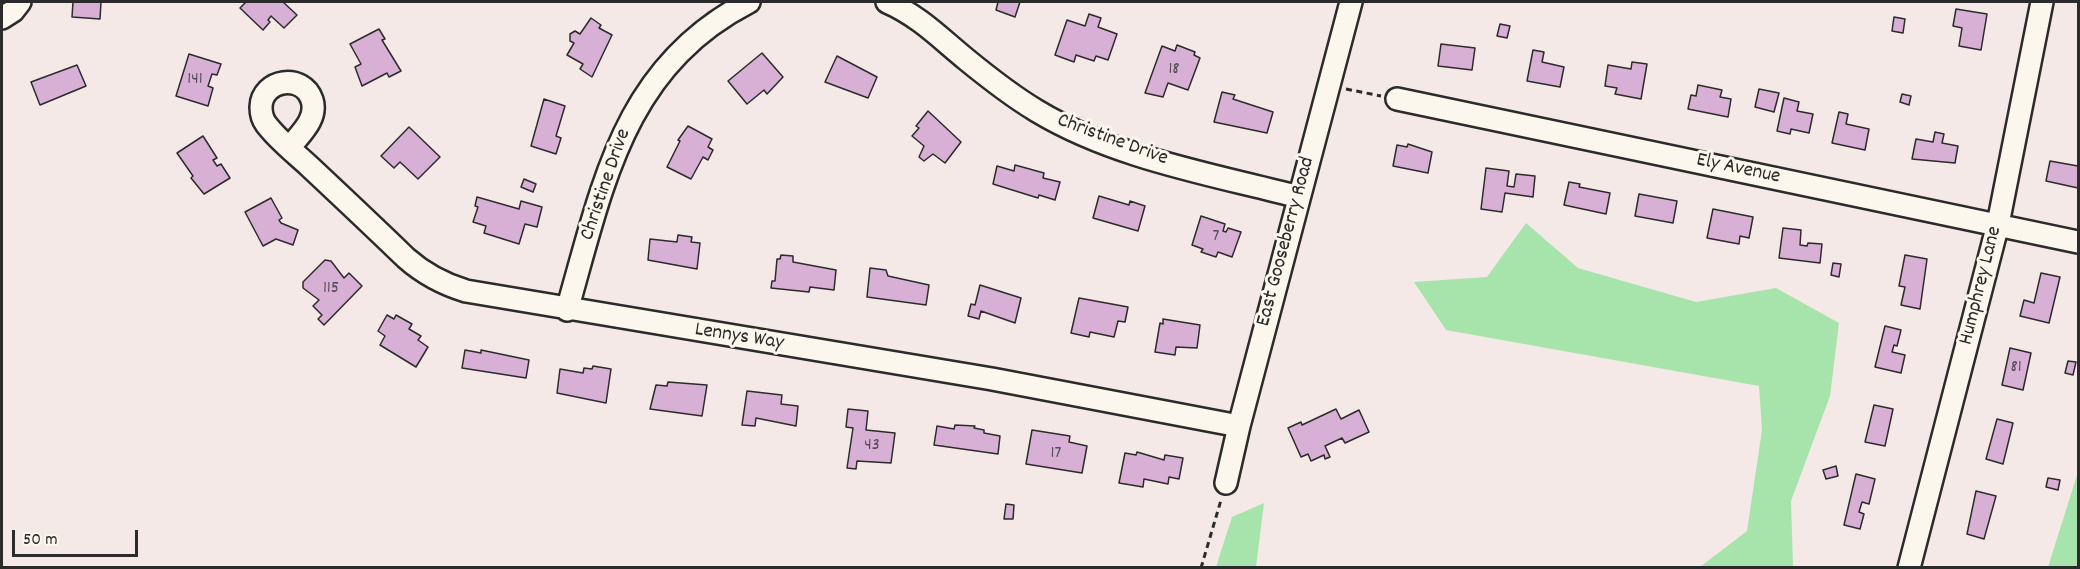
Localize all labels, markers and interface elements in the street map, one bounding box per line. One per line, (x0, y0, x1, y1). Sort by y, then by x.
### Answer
house number: 18 (1168, 60, 1180, 82)
house number: 141 (187, 70, 203, 92)
street label: Christine Drive (1053, 109, 1171, 173)
street label: Christine Drive (576, 126, 638, 244)
street label: Ely Avenue (1694, 149, 1782, 191)
street label: East Gooseberry Road (1252, 154, 1322, 330)
street label: Humphrey Lane (1955, 224, 2009, 348)
house number: 7 (1213, 227, 1219, 249)
house number: 115 (323, 279, 339, 301)
street label: Lennys Way (693, 319, 785, 357)
house number: 81 (2010, 358, 2022, 380)
house number: 43 (864, 436, 880, 458)
house number: 17 (1051, 444, 1061, 466)
scale bar (15, 518, 141, 556)
text: 50 m (23, 528, 58, 553)

